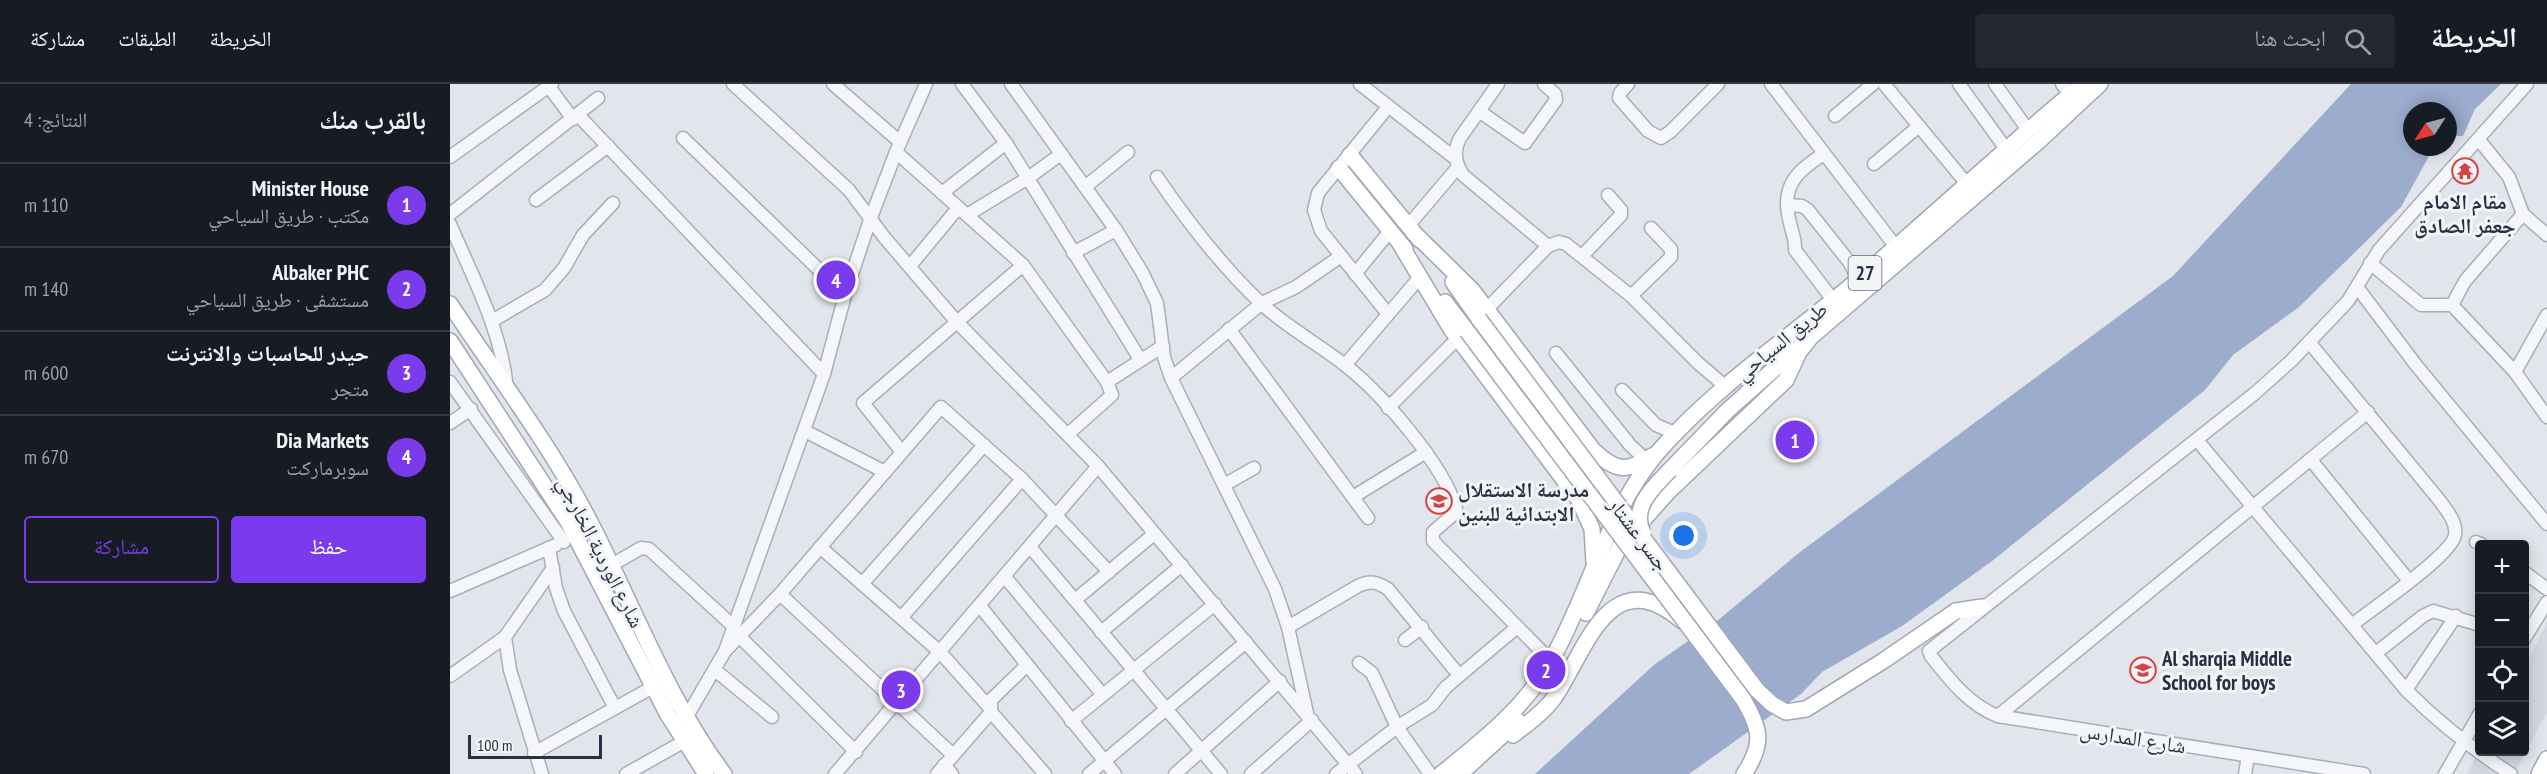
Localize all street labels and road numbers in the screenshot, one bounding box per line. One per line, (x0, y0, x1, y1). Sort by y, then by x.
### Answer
road number: 27 (1848, 256, 1882, 290)
street label: طريق السياحي (1729, 295, 1835, 389)
street label: شارع الوردية الخارجي (548, 472, 651, 634)
street label: جسر عشتار (1602, 491, 1676, 576)
street label: شارع المدارس (2078, 716, 2188, 760)

